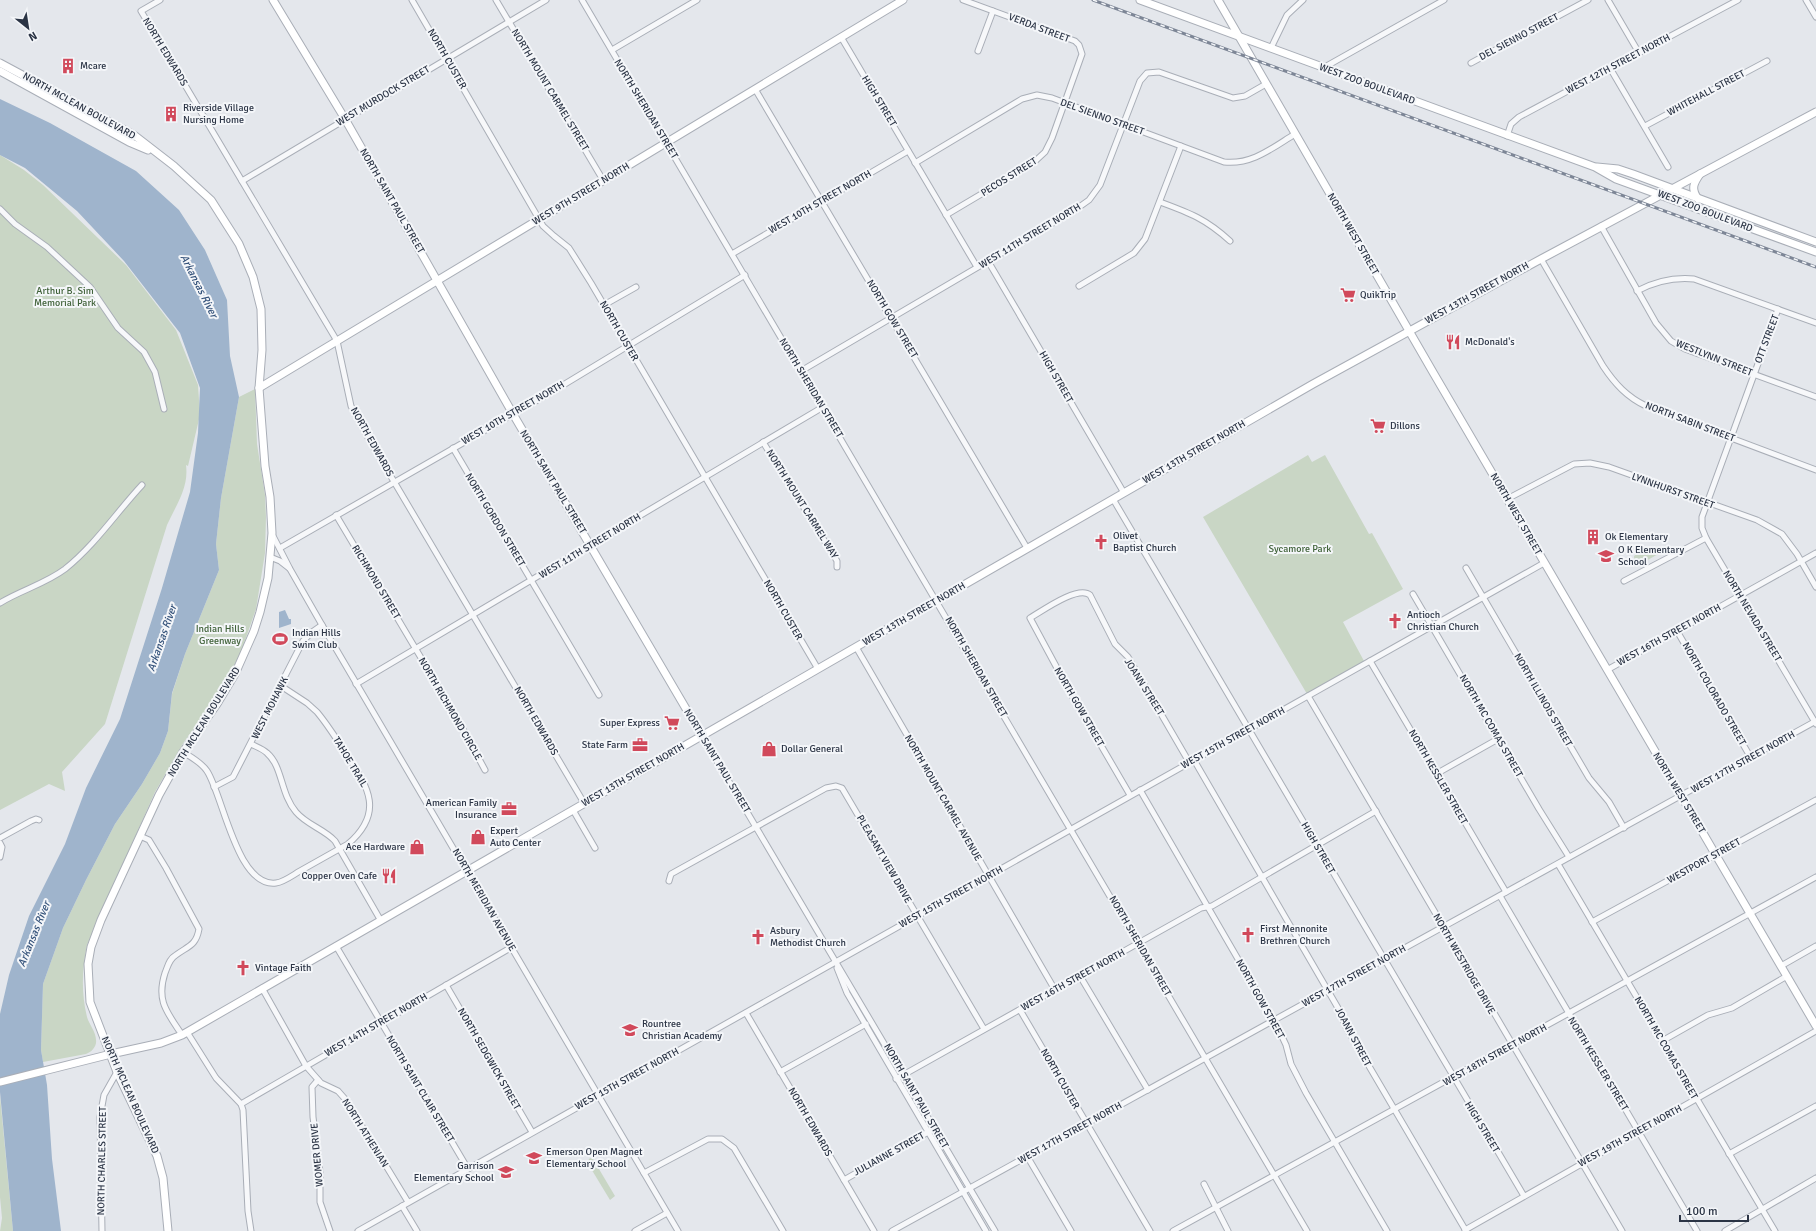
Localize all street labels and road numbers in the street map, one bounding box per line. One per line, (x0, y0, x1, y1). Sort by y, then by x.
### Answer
street label: VERDA STREET (1007, 11, 1071, 45)
street label: DEL SIENNO STREET (1477, 11, 1561, 63)
street label: NORTH EDWARDS (140, 16, 190, 89)
street label: NORTH CUSTER (425, 27, 469, 91)
street label: NORTH MOUNT CARMEL STREET (509, 27, 591, 153)
street label: WEST 12TH STREET NORTH (1564, 31, 1672, 97)
street label: NORTH SHERIDAN STREET (612, 57, 681, 161)
street label: WEST ZOO BOULEVARD (1317, 61, 1417, 107)
street label: WEST MURDOCK STREET (334, 63, 432, 129)
street label: WHITEHALL STREET (1665, 67, 1747, 119)
street label: NORTH MCLEAN BOULEVARD (21, 70, 137, 142)
street label: HIGH STREET (859, 73, 899, 129)
street label: DEL SIENNO STREET (1058, 96, 1146, 138)
street label: NORTH SAINT PAUL STREET (357, 146, 427, 256)
street label: PECOS STREET (979, 155, 1039, 199)
street label: WEST 9TH STREET NORTH (530, 160, 632, 228)
street label: WEST 10TH STREET NORTH (766, 168, 874, 236)
street label: WEST ZOO BOULEVARD (1656, 187, 1754, 235)
street label: NORTH WEST STREET (1325, 191, 1381, 277)
street label: WEST 11TH STREET NORTH (977, 201, 1083, 271)
street label: WEST 13TH STREET NORTH (1423, 259, 1531, 327)
street label: NORTH GOW STREET (864, 278, 920, 360)
street label: NORTH CUSTER (597, 299, 641, 363)
street label: OTT STREET (1752, 313, 1782, 365)
street label: NORTH SHERIDAN STREET (777, 336, 846, 440)
street label: WESTLYNN STREET (1674, 337, 1754, 379)
street label: HIGH STREET (1036, 349, 1076, 405)
street label: WEST 10TH STREET NORTH (459, 379, 567, 447)
street label: NORTH SABIN STREET (1643, 399, 1737, 445)
street label: NORTH EDWARDS (348, 405, 396, 479)
street label: WEST 13TH STREET NORTH (1140, 418, 1248, 486)
street label: NORTH SAINT PAUL STREET (517, 428, 589, 536)
street label: NORTH MOUNT CARMEL WAY (763, 447, 841, 561)
street label: LYNNHURST STREET (1630, 470, 1716, 512)
street label: NORTH GORDON STREET (462, 471, 528, 569)
street label: NORTH WEST STREET (1488, 471, 1544, 557)
street label: WEST 11TH STREET NORTH (537, 511, 643, 581)
street label: RICHMOND STREET (349, 543, 403, 621)
street label: NORTH NEVADA STREET (1720, 568, 1784, 664)
street label: NORTH CUSTER (761, 578, 805, 642)
street label: WEST 13TH STREET NORTH (860, 580, 968, 648)
street label: WEST 16TH STREET NORTH (1615, 601, 1723, 669)
street label: NORTH SHERIDAN STREET (942, 615, 1010, 719)
street label: NORTH COLORADO STREET (1680, 640, 1748, 748)
street label: NORTH ILLINOIS STREET (1511, 651, 1575, 749)
street label: NORTH RICHMOND CIRCLE (416, 656, 485, 763)
street label: JOANN STREET (1122, 656, 1166, 718)
street label: NORTH MCLEAN BOULEVARD (165, 665, 243, 779)
street label: NORTH GOW STREET (1051, 665, 1107, 749)
street label: NORTH MC COMAS STREET (1457, 673, 1525, 779)
street label: WEST MOHAWK (249, 675, 291, 741)
street label: NORTH EDWARDS (511, 684, 561, 758)
street label: WEST 15TH STREET NORTH (1179, 704, 1287, 772)
street label: NORTH SAINT PAUL STREET (681, 707, 753, 815)
street label: NORTH KESSLER STREET (1406, 728, 1470, 827)
street label: WEST 17TH STREET NORTH (1689, 728, 1797, 796)
street label: NORTH MOUNT CARMEL AVENUE (902, 733, 984, 864)
street label: TAHOE TRAIL (330, 735, 370, 789)
street label: WEST 13TH STREET NORTH (579, 741, 687, 809)
street label: NORTH WEST STREET (1650, 750, 1708, 836)
street label: PLEASANT VIEW DRIVE (854, 813, 914, 906)
street label: HIGH STREET (1298, 820, 1338, 876)
street label: WESTPORT STREET (1665, 836, 1743, 886)
street label: NORTH MERIDIAN AVENUE (450, 847, 518, 954)
street label: WEST 15TH STREET NORTH (897, 863, 1005, 931)
street label: NORTH SHERIDAN STREET (1106, 894, 1174, 998)
street label: NORTH WESTRIDGE DRIVE (1430, 912, 1498, 1017)
street label: WEST 17TH STREET NORTH (1300, 942, 1408, 1010)
street label: WEST 16TH STREET NORTH (1019, 946, 1127, 1014)
street label: NORTH GOW STREET (1233, 957, 1287, 1041)
street label: WEST 14TH STREET NORTH (322, 991, 430, 1059)
street label: NORTH MC COMAS STREET (1632, 995, 1700, 1101)
street label: JOANN STREET (1332, 1005, 1374, 1069)
street label: NORTH SEDGWICK STREET (455, 1006, 523, 1112)
street label: NORTH KESSLER STREET (1565, 1015, 1631, 1113)
street label: WEST 18TH STREET NORTH (1441, 1021, 1549, 1089)
street label: NORTH SAINT CLAIR STREET (383, 1033, 457, 1145)
street label: NORTH MCLEAN BOULEVARD (99, 1035, 161, 1155)
street label: NORTH SAINT PAUL STREET (881, 1041, 951, 1151)
street label: WEST 15TH STREET NORTH (573, 1045, 681, 1113)
street label: NORTH CUSTER (1038, 1047, 1082, 1111)
street label: NORTH EDWARDS (785, 1085, 835, 1159)
street label: NORTH ATHENIAN (339, 1096, 391, 1170)
street label: WEST 17TH STREET NORTH (1016, 1099, 1124, 1167)
street label: HIGH STREET (1462, 1099, 1502, 1155)
street label: WEST 19TH STREET NORTH (1576, 1102, 1684, 1170)
street label: NORTH CHARLES STREET (95, 1106, 109, 1216)
street label: WOMER DRIVE (308, 1122, 326, 1187)
street label: JULIANNE STREET (851, 1130, 927, 1178)

